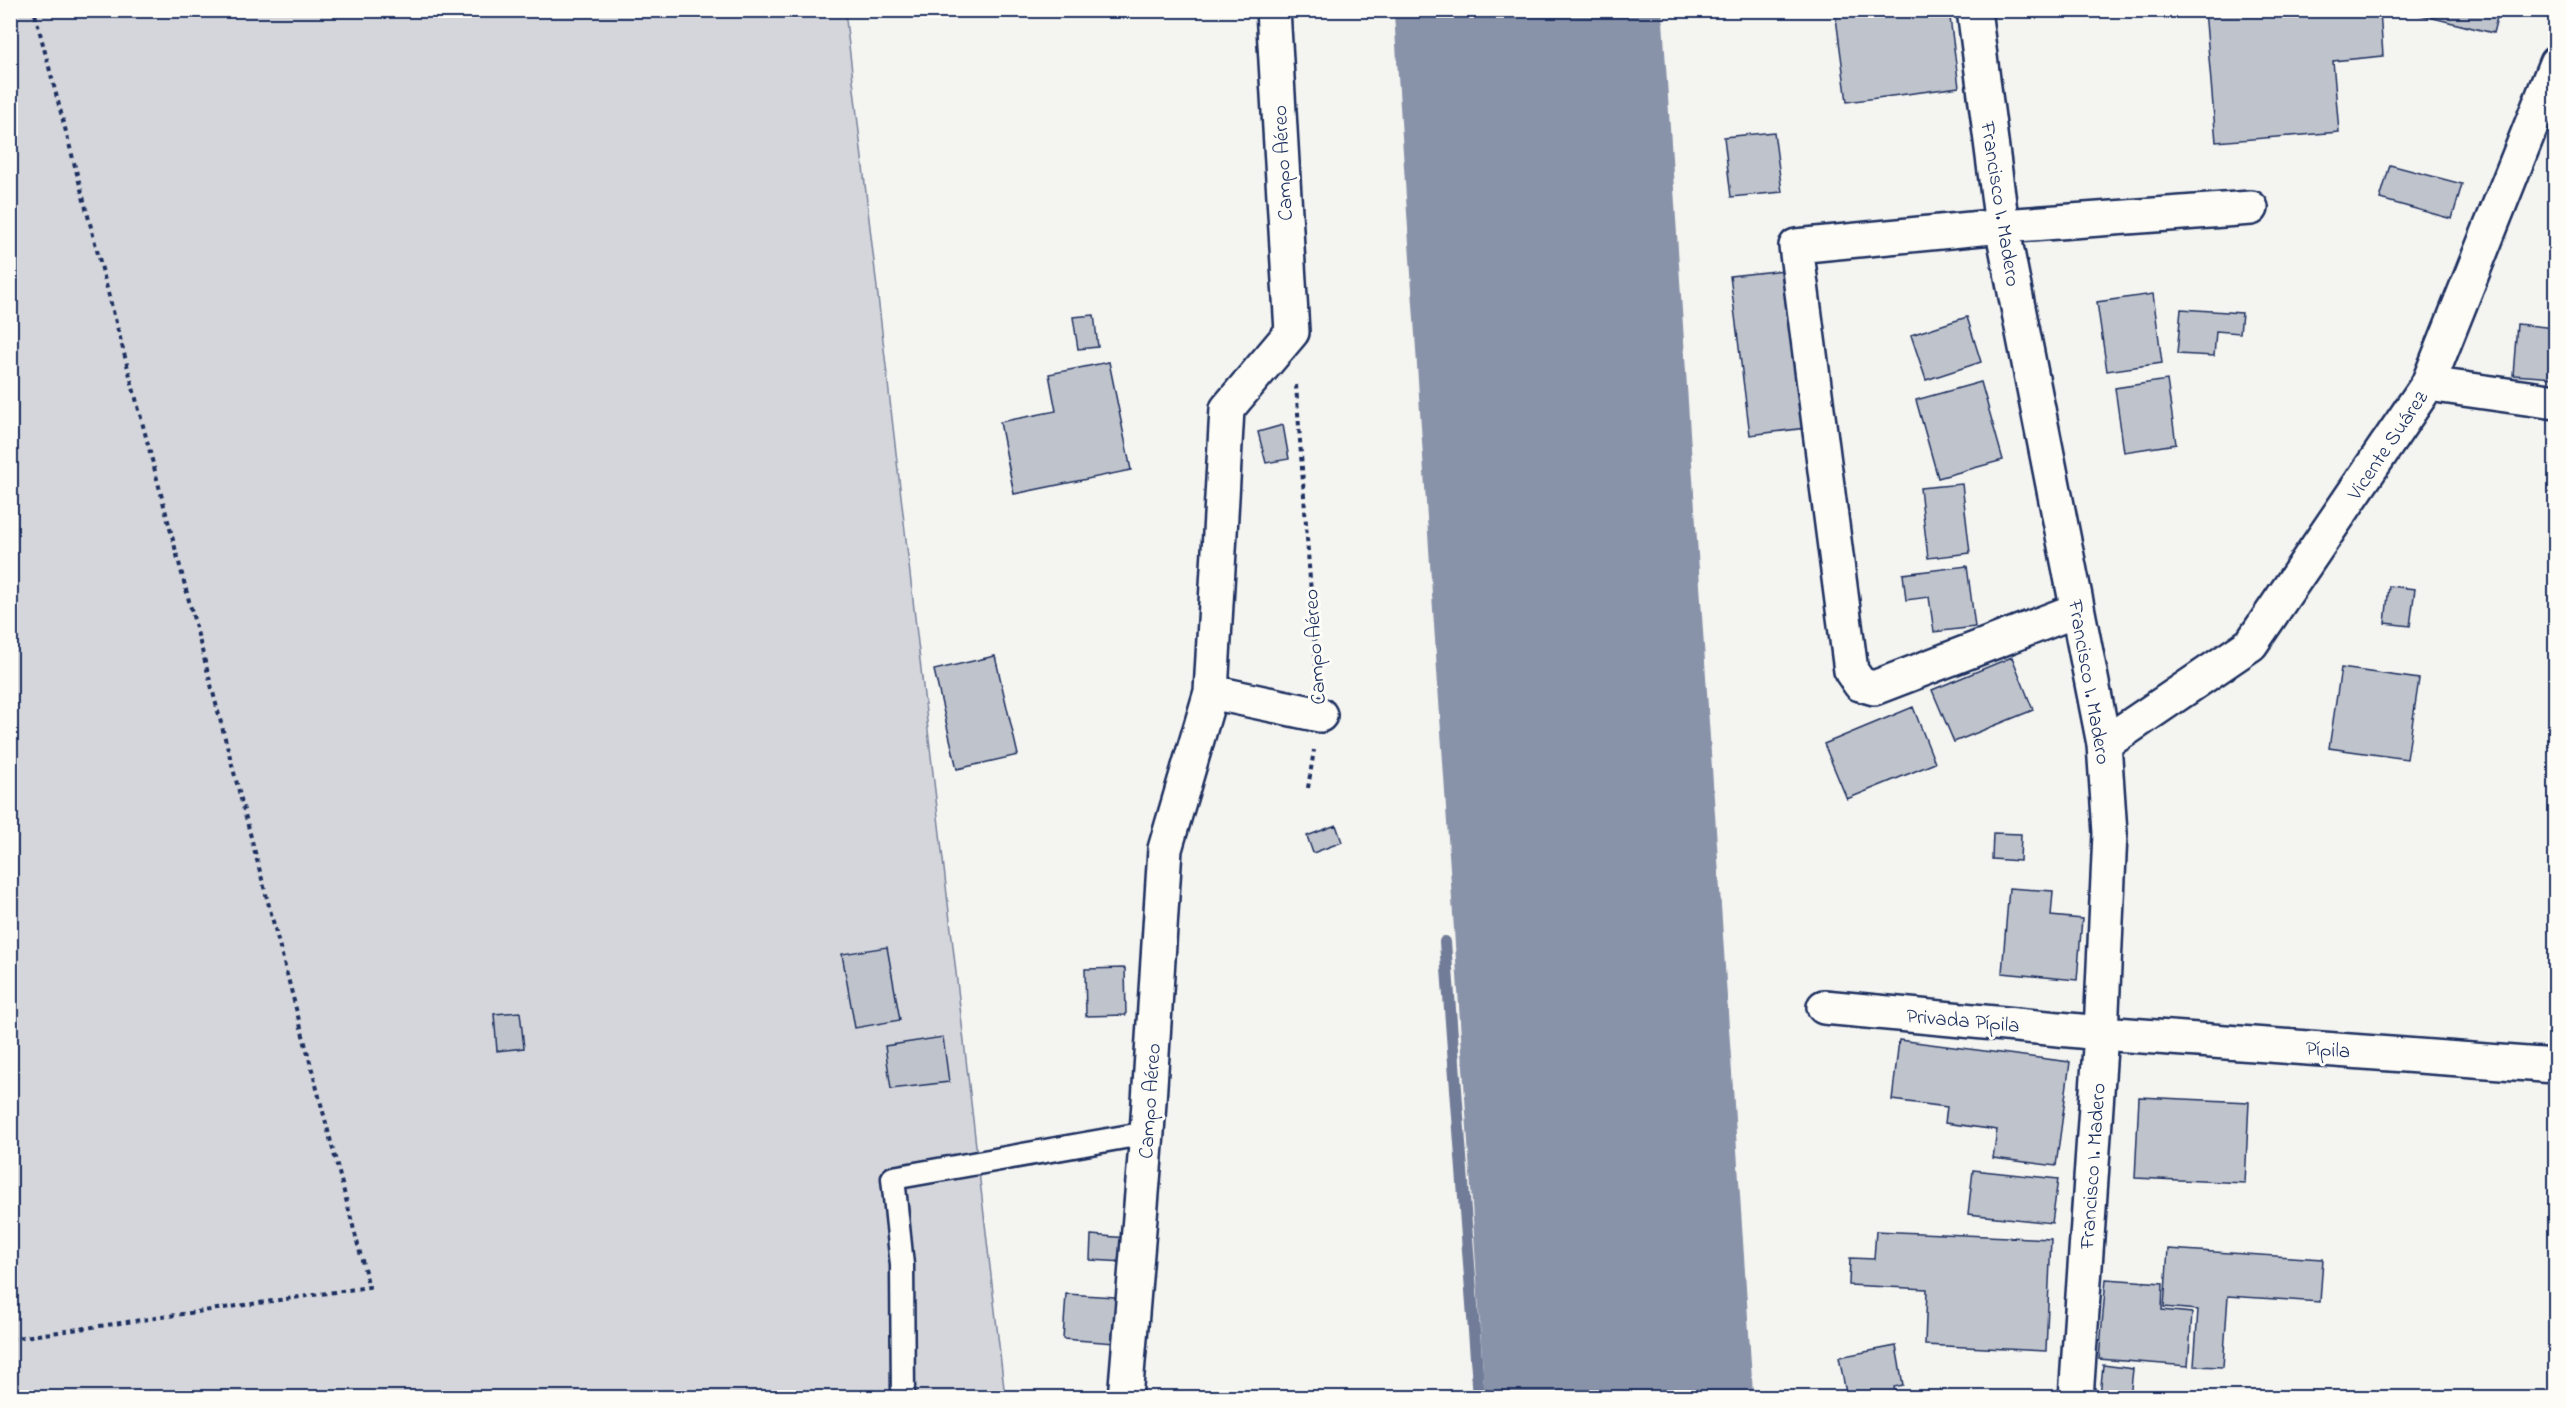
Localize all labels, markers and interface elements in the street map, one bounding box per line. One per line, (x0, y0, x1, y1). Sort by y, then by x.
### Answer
street label: Campo Aéreo (1266, 104, 1302, 222)
street label: Francisco I. Madero (1971, 119, 2027, 289)
street label: Vicente Suárez (2340, 385, 2437, 508)
street label: Campo Aéreo (1297, 588, 1335, 706)
street label: Francisco I. Madero (2059, 597, 2117, 767)
street label: Privada Pípila (1905, 1002, 2021, 1042)
street label: Pípila (2304, 1034, 2351, 1068)
street label: Campo Aéreo (1132, 1042, 1170, 1160)
street label: Francisco I. Madero (2073, 1082, 2115, 1251)

